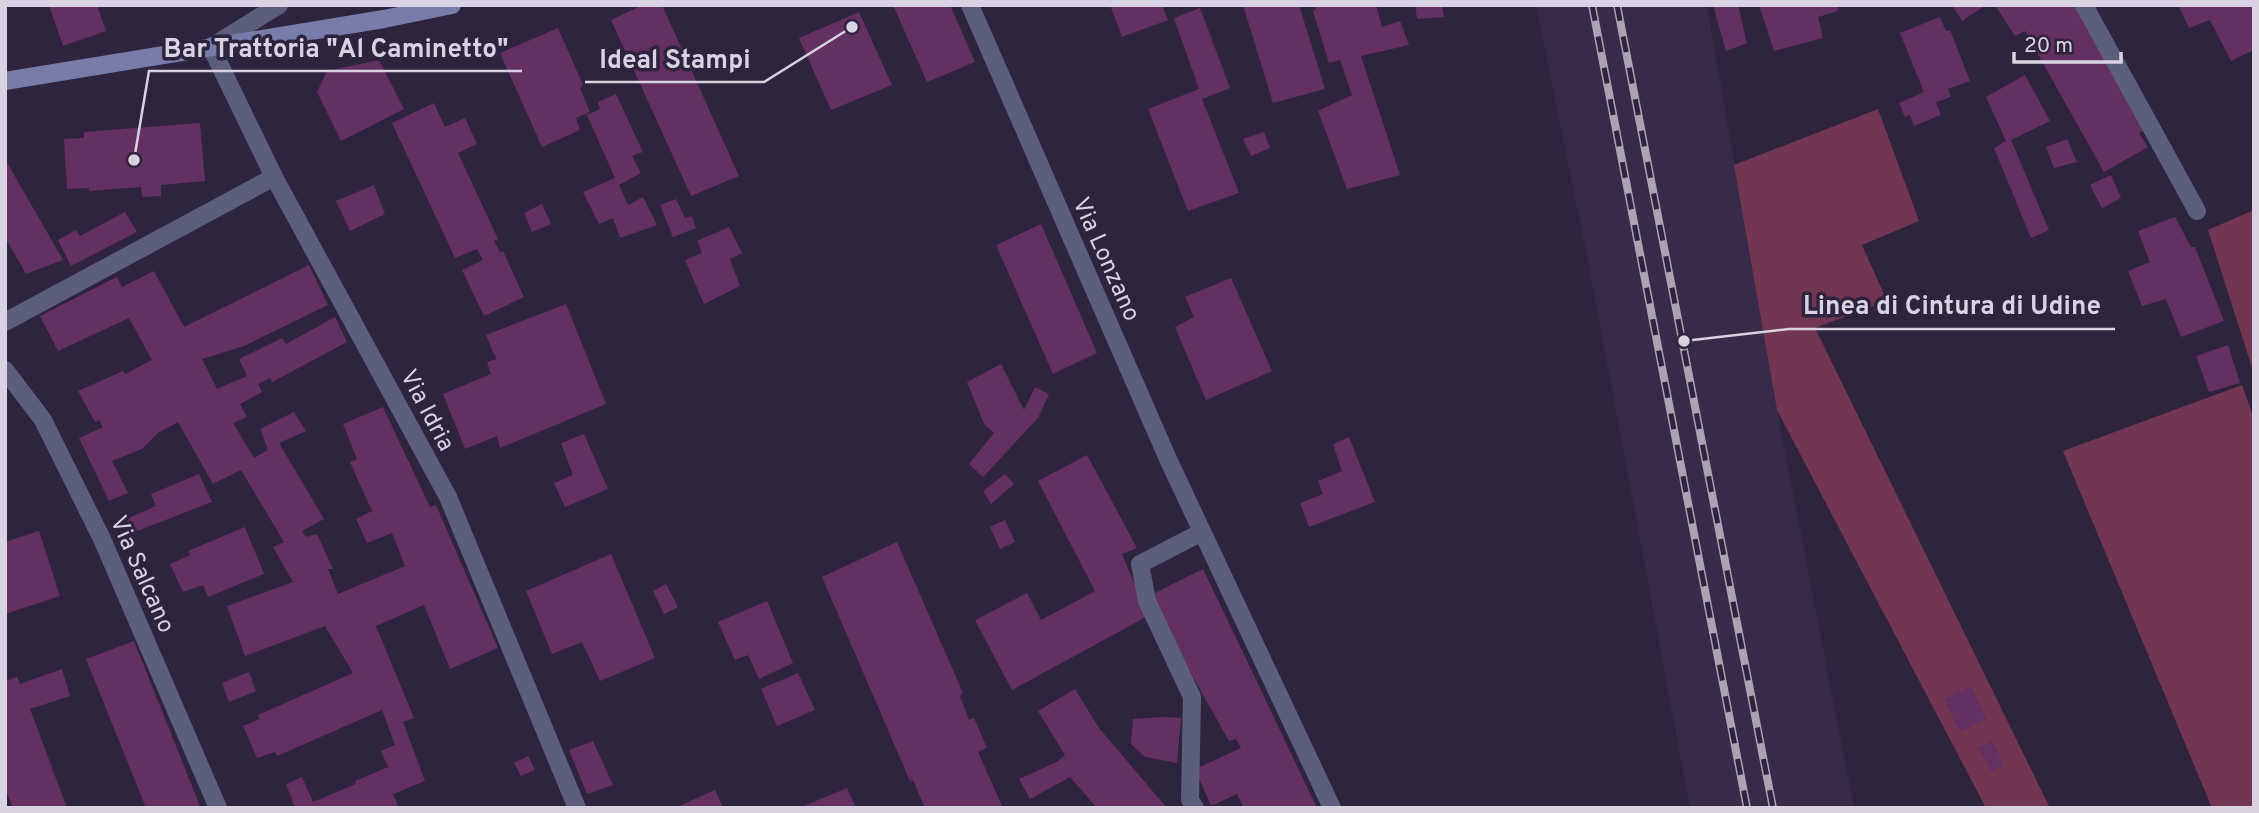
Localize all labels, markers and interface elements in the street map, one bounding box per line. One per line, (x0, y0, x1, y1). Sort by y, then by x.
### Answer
scale bar (2014, 21, 2121, 65)
callout: Bar Trattoria "Al Caminetto" (149, 24, 522, 71)
text: 20 m (2024, 33, 2073, 60)
text: Bar Trattoria "Al Caminetto" (164, 34, 508, 67)
callout: Ideal Stampi (585, 35, 764, 82)
text: Ideal Stampi (599, 45, 751, 78)
street label: Via Lonzano (1065, 193, 1146, 326)
callout: Linea di Cintura di Udine (1789, 282, 2115, 329)
text: Linea di Cintura di Udine (1803, 291, 2101, 324)
street label: Via Idria (392, 365, 460, 457)
street label: Via Salcano (102, 511, 180, 638)

